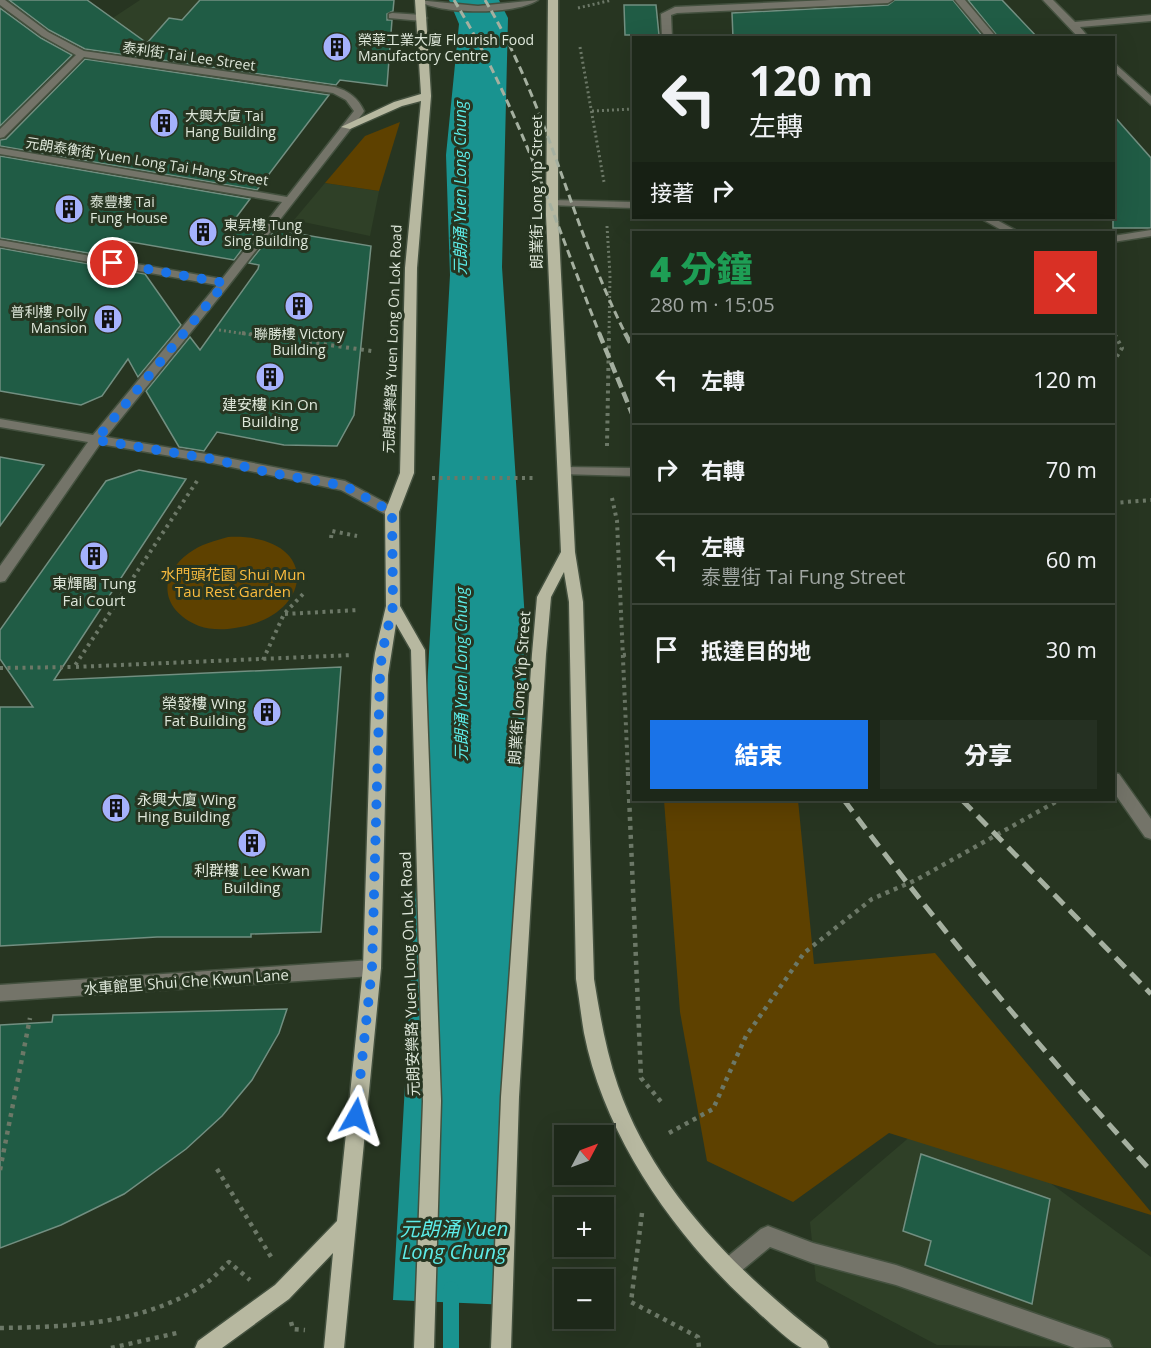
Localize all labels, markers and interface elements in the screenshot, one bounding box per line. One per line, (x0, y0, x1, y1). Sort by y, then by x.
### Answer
place label: 榮華工業大廈 Flourish Food Manufactory Centre (358, 30, 534, 65)
building icon: 榮華工業大廈 Flourish Food Manufactory Centre (321, 31, 353, 63)
street label: 泰利街 Tai Lee Street (121, 37, 257, 75)
text: 120 m (749, 51, 873, 108)
icon: left (650, 60, 728, 138)
water label: 元朗涌 Yuen Long Chung (449, 100, 471, 275)
place label: 大興大廈 Tai Hang Building (185, 106, 276, 141)
building icon: 大興大廈 Tai Hang Building (148, 107, 180, 139)
text: 左轉 (749, 107, 803, 144)
street label: 朗業街 Long Yip Street (526, 115, 546, 269)
street label: 元朗泰衡街 Yuen Long Tai Hang Street (24, 132, 270, 190)
icon: right (706, 174, 739, 207)
text: 接著 (650, 177, 694, 207)
place label: 泰豐樓 Tai Fung House (90, 192, 168, 227)
building icon: 泰豐樓 Tai Fung House (53, 193, 85, 225)
place label: 東昇樓 Tung Sing Building (224, 215, 308, 250)
building icon: 東昇樓 Tung Sing Building (187, 216, 219, 248)
street label: 元朗安樂路 Yuen Long On Lok Road (379, 224, 405, 454)
pin (87, 237, 138, 288)
text: 4 分鐘 (650, 244, 752, 293)
icon: arrive (96, 246, 129, 279)
button: close (1034, 251, 1097, 314)
building icon: 聯勝樓 Victory Building (283, 290, 315, 322)
text: 280 m · 15:05 (650, 291, 775, 318)
place label: 普利樓 Polly Mansion (10, 302, 88, 337)
building icon: 普利樓 Polly Mansion (92, 303, 124, 335)
place label: 聯勝樓 Victory Building (254, 324, 345, 359)
building icon: 建安樓 Kin On Building (254, 361, 286, 393)
icon: left (650, 363, 683, 396)
text: 120 m (1033, 364, 1097, 394)
text: 左轉 (701, 365, 745, 395)
place label: 建安樓 Kin On Building (222, 394, 318, 431)
icon: right (650, 453, 683, 486)
text: 70 m (1046, 454, 1097, 484)
text: 右轉 (701, 455, 745, 485)
text: 左轉 (701, 531, 745, 561)
building icon: 東輝閣 Tung Fai Court (78, 540, 110, 572)
icon: left (650, 543, 683, 576)
text: 60 m (1046, 544, 1097, 574)
text: 泰豐街 Tai Fung Street (701, 563, 905, 590)
park label: 水門頭花園 Shui Mun Tau Rest Garden (160, 564, 306, 601)
place label: 東輝閣 Tung Fai Court (52, 573, 136, 610)
water label: 元朗涌 Yuen Long Chung (450, 586, 472, 761)
street label: 朗業街 Long Yip Street (504, 610, 534, 766)
icon: arrive (650, 633, 683, 666)
text: 30 m (1046, 634, 1097, 664)
text: 抵達目的地 (701, 635, 811, 665)
place label: 榮發樓 Wing Fat Building (162, 693, 246, 730)
building icon: 榮發樓 Wing Fat Building (251, 696, 283, 728)
button: 結束 (650, 720, 868, 789)
button: 分享 (880, 720, 1097, 789)
place label: 永興大廈 Wing Hing Building (137, 789, 236, 826)
building icon: 永興大廈 Wing Hing Building (100, 792, 132, 824)
building icon: 利群樓 Lee Kwan Building (236, 827, 268, 859)
street label: 元朗安樂路 Yuen Long On Lok Road (395, 851, 423, 1097)
place label: 利群樓 Lee Kwan Building (194, 860, 310, 897)
street label: 水車館里 Shui Che Kwun Lane (83, 964, 289, 998)
position arrow (324, 1084, 388, 1148)
north arrow (554, 1125, 614, 1185)
map controls (554, 1125, 614, 1329)
button: + (554, 1197, 614, 1257)
water label: 元朗涌 Yuen Long Chung (400, 1215, 508, 1265)
button: − (554, 1269, 614, 1329)

